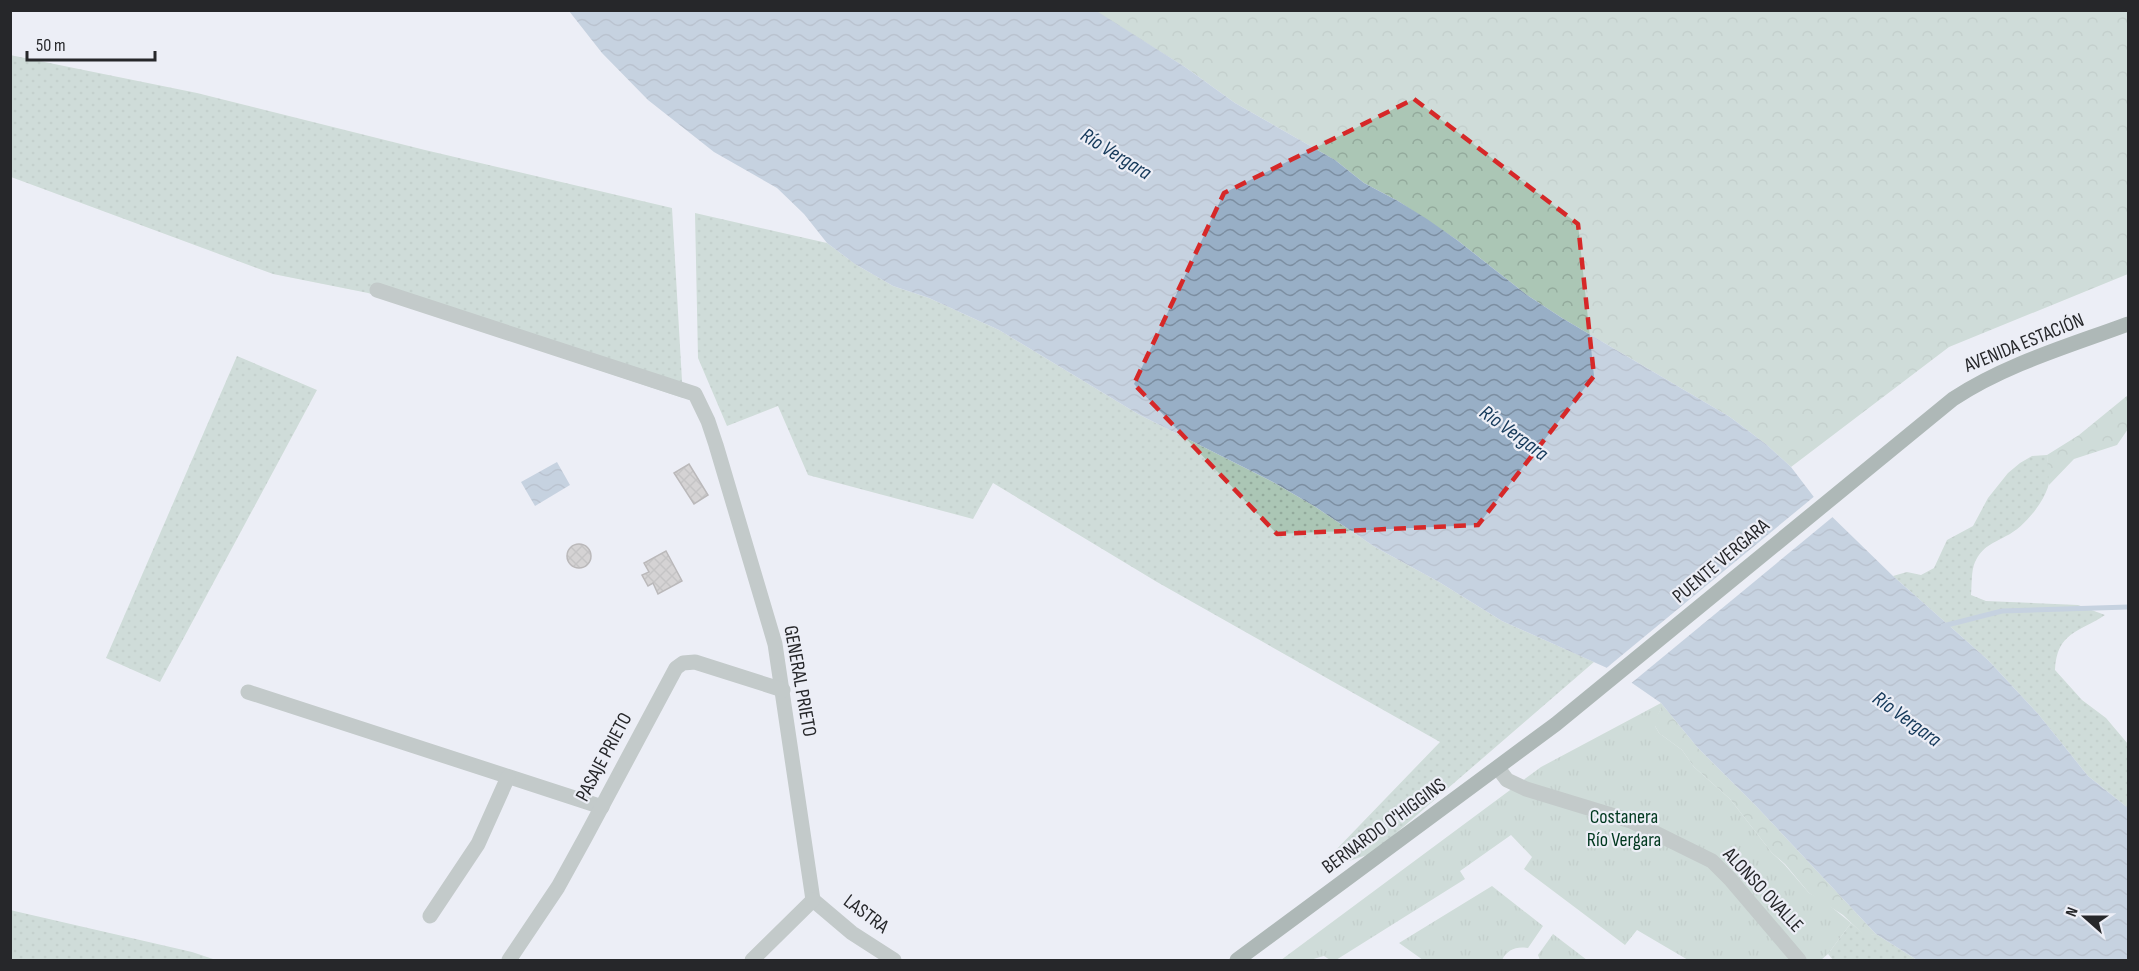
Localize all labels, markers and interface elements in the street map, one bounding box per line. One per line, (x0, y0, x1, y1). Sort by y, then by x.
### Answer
scale bar (27, 24, 154, 62)
text: 50 m (36, 35, 66, 56)
water label: Río Vergara (1076, 123, 1156, 186)
street label: AVENIDA ESTACIÓN (1960, 308, 2087, 378)
water label: Río Vergara (1475, 400, 1554, 467)
street label: PUENTE VERGARA (1668, 513, 1775, 608)
street label: GENERAL PRIETO (778, 624, 822, 738)
water label: Río Vergara (1868, 686, 1947, 753)
street label: PASAJE PRIETO (571, 709, 637, 805)
street label: BERNARDO O'HIGGINS (1317, 773, 1451, 879)
park label: Costanera Río Vergara (1587, 805, 1661, 852)
street label: ALONSO OVALLE (1717, 842, 1808, 937)
north arrow (2055, 887, 2115, 947)
street label: LASTRA (839, 889, 894, 939)
text: N (2062, 905, 2083, 920)

